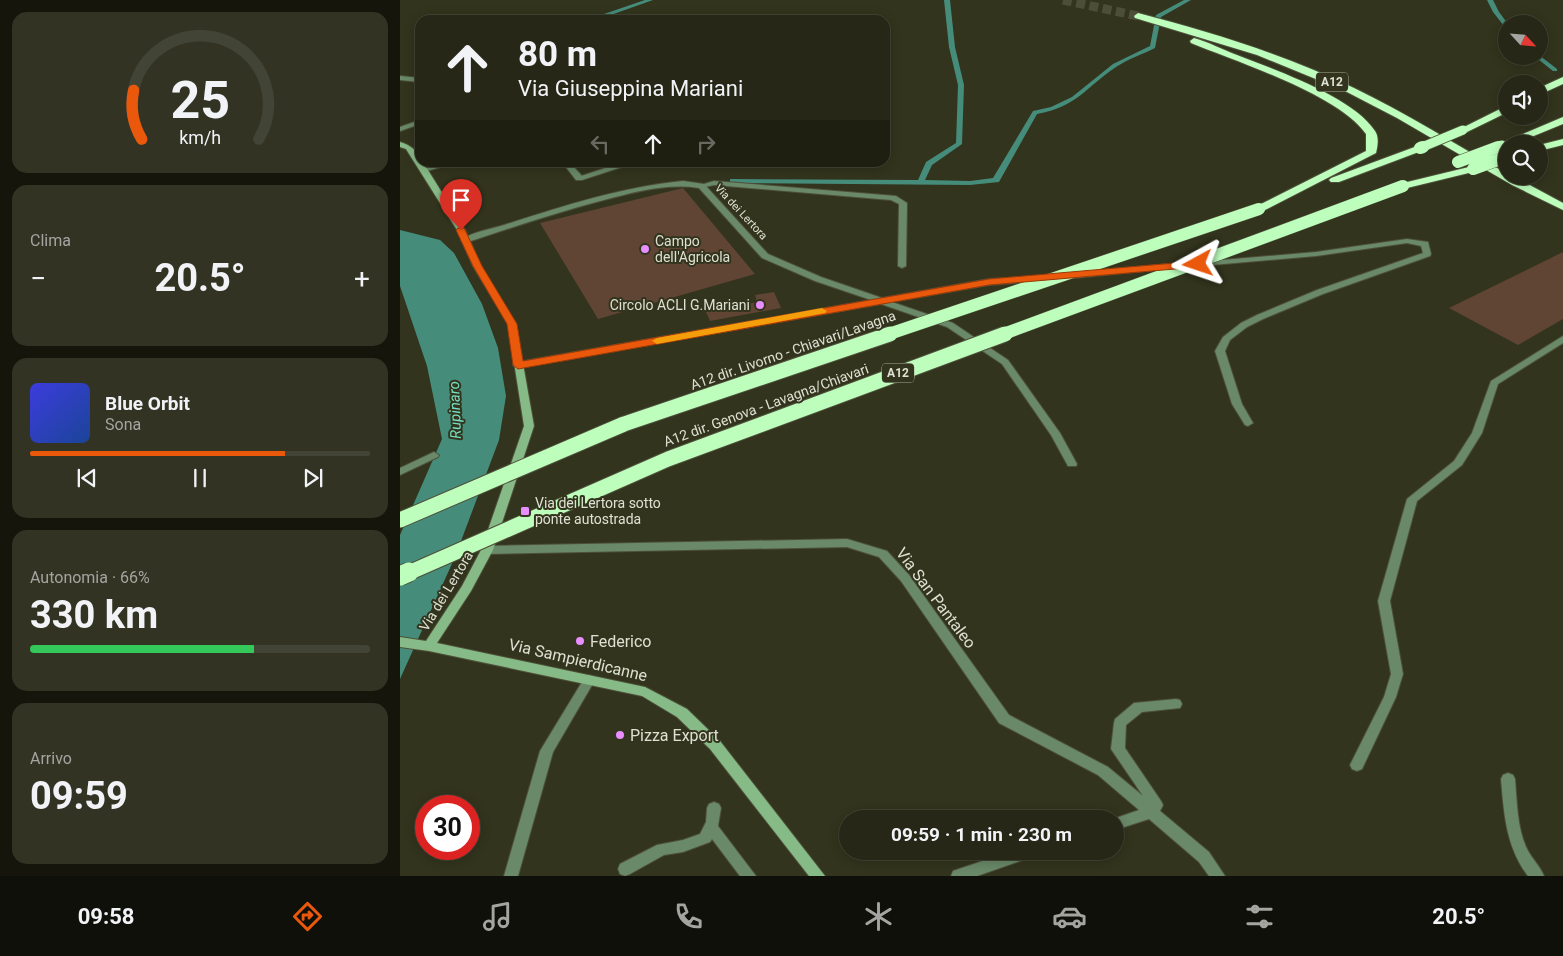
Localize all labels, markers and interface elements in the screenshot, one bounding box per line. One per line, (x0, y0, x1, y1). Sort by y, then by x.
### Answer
north arrow (1498, 15, 1548, 65)
map controls (1498, 15, 1548, 185)
text: 80 m (518, 34, 597, 75)
icon: ahead (435, 35, 500, 100)
text: 25 (170, 70, 230, 131)
road number: A12 (1316, 72, 1348, 91)
button: sound (1498, 75, 1548, 125)
text: Via Giuseppina Mariani (518, 76, 743, 101)
text: km/h (179, 127, 221, 148)
icon: left (586, 130, 614, 158)
icon: ahead (639, 130, 667, 158)
icon: right (692, 130, 720, 158)
button: search (1498, 135, 1548, 185)
pin (440, 179, 482, 230)
street label: Via dei Lertora (712, 182, 770, 242)
icon: arrive (447, 186, 475, 214)
text: Clima (30, 231, 71, 250)
place label: Campo dell'Agricola (655, 233, 730, 265)
position arrow (1171, 237, 1223, 289)
marker: Campo dell'Agricola (639, 243, 651, 255)
text: 20.5° (154, 256, 246, 300)
text: − (30, 262, 46, 295)
text: + (354, 262, 370, 295)
place label: Circolo ACLI G.Mariani (610, 297, 750, 313)
marker: Circolo ACLI G.Mariani (754, 299, 766, 311)
street label: A12 dir. Livorno - Chiavari/Lavagna (688, 307, 898, 393)
street label: A12 dir. Genova - Lavagna/Chiavari (661, 360, 871, 450)
road number: A12 (882, 363, 914, 382)
water label: Rupinaro (445, 381, 465, 439)
text: Blue Orbit (105, 392, 190, 415)
text: Sona (105, 415, 141, 434)
icon: previous (73, 464, 101, 492)
icon: pause (186, 464, 214, 492)
icon: next (299, 464, 327, 492)
place label: Via dei Lertora sotto ponte autostrada (535, 495, 661, 527)
marker: Via dei Lertora sotto ponte autostrada (519, 505, 531, 517)
street label: Via San Pantaleo (892, 544, 980, 652)
street label: Via dei Lertora (416, 548, 476, 634)
text: Autonomia · 66% (30, 568, 150, 587)
text: 330 km (30, 593, 158, 637)
place label: Federico (590, 632, 651, 651)
street label: Via Sampierdicanne (507, 635, 649, 685)
marker: Federico (574, 635, 586, 647)
place label: Pizza Export (630, 726, 719, 745)
marker: Pizza Export (614, 729, 626, 741)
text: Arrivo (30, 749, 72, 768)
text: 09:59 (30, 774, 128, 818)
speed limit sign: 30 (415, 795, 480, 860)
text: 09:59 · 1 min · 230 m (891, 823, 1072, 846)
icon: directions (290, 899, 325, 934)
icon: music (480, 899, 515, 934)
icon: phone (671, 899, 706, 934)
icon: climate (861, 899, 896, 934)
icon: car (1052, 899, 1087, 934)
icon: filters (1242, 899, 1277, 934)
text: 09:58 (78, 904, 134, 929)
text: 20.5° (1432, 904, 1485, 929)

